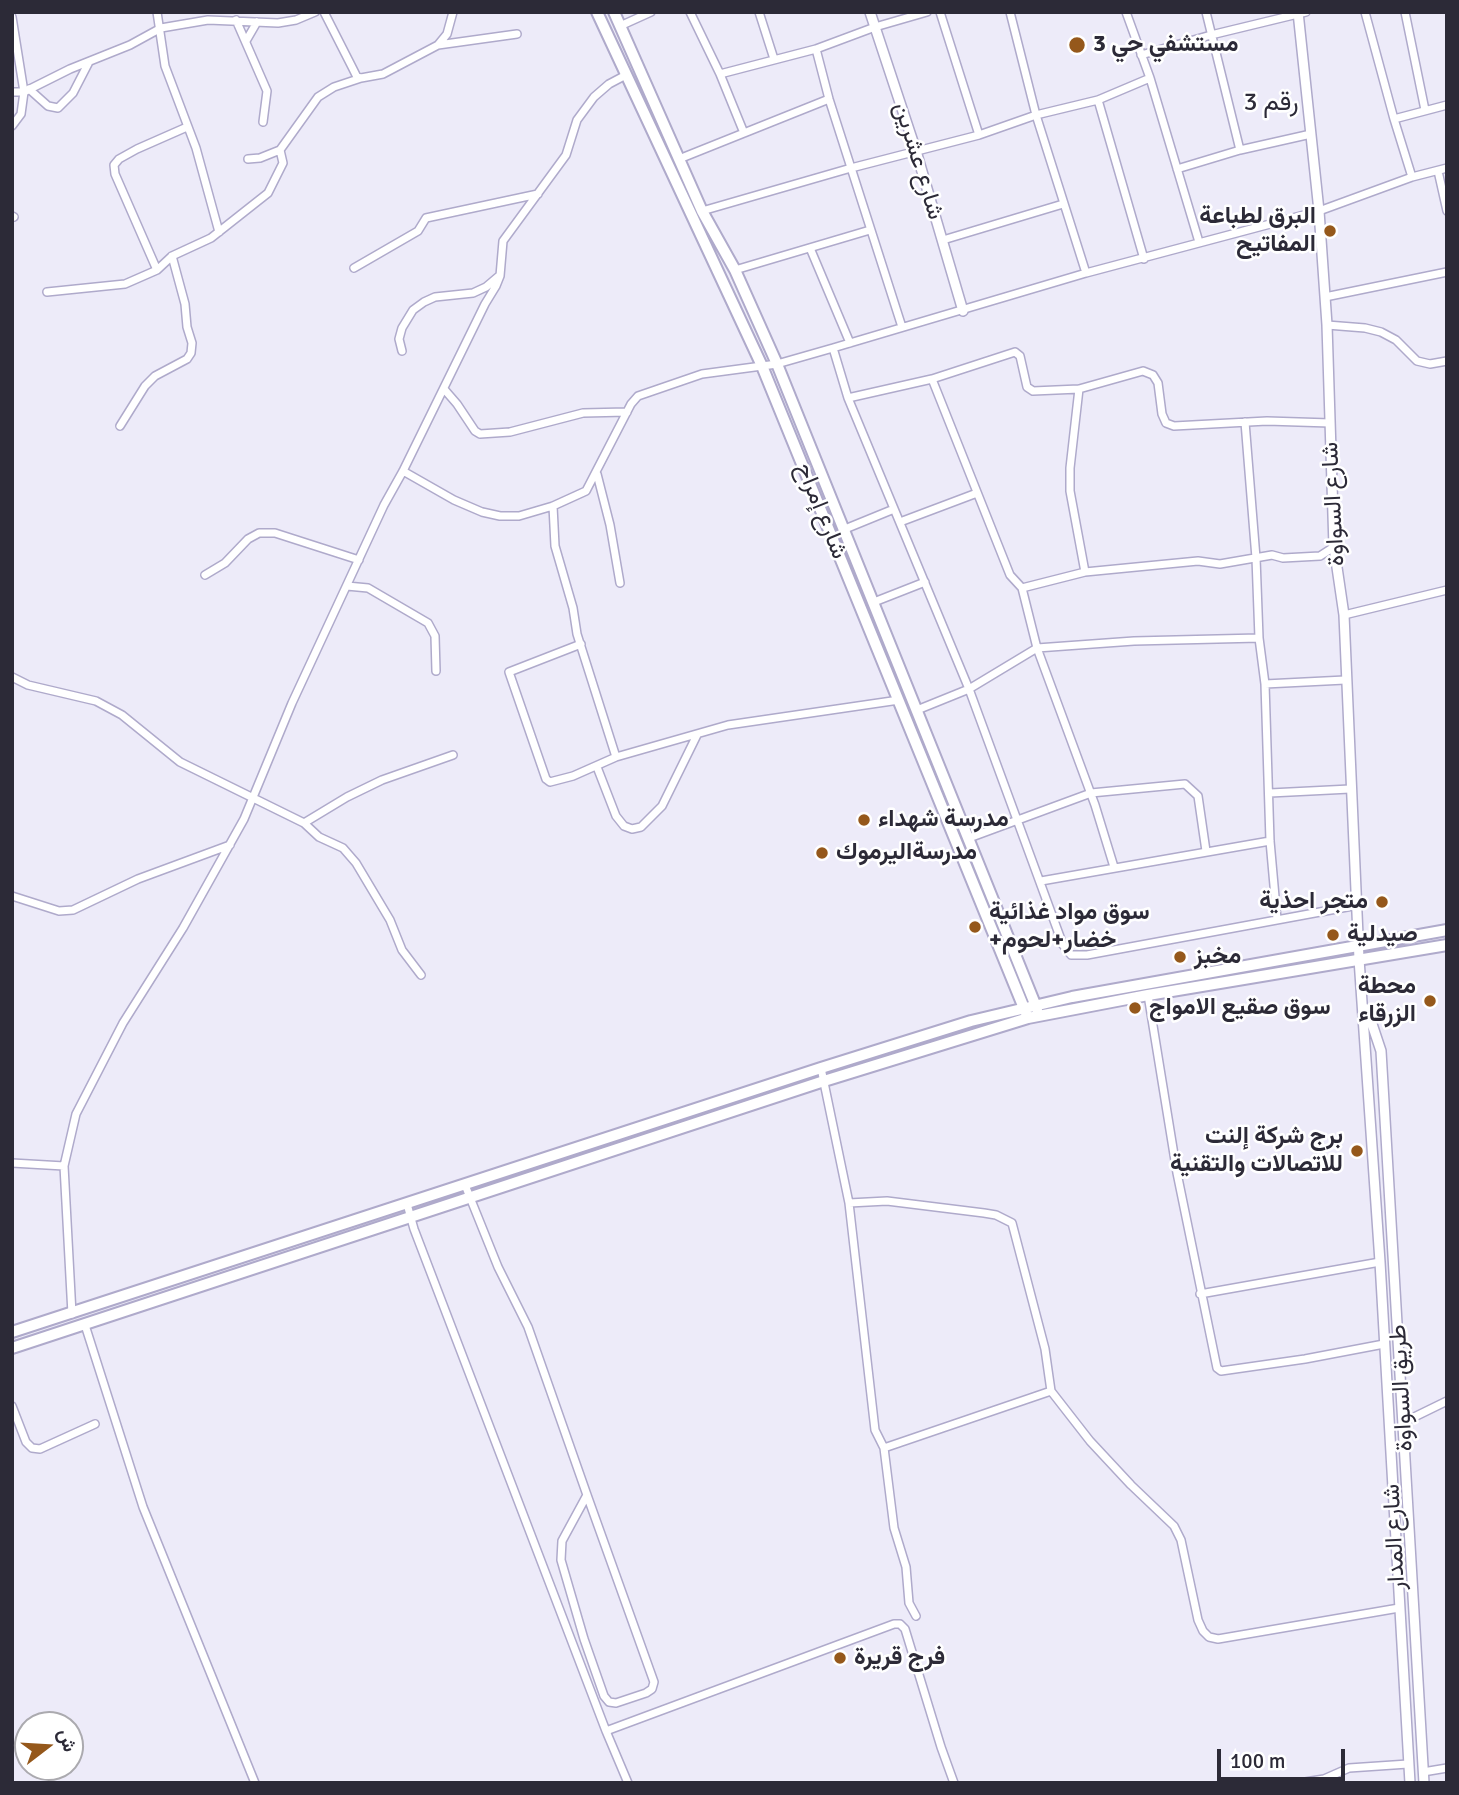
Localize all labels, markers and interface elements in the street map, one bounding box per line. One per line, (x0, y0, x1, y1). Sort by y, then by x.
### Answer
place label: مستشفي حي 3 (1093, 31, 1239, 59)
marker: مستشفي حي 3 (1067, 35, 1087, 55)
district label: رقم 3 (1243, 87, 1299, 119)
street label: شارع عشرين (887, 99, 949, 223)
place label: البرق لطباعة المفاتيح (1199, 203, 1316, 259)
marker: البرق لطباعة المفاتيح (1322, 223, 1338, 239)
street label: شارع السواوة (1316, 441, 1352, 567)
street label: شارع إمراح (789, 459, 853, 563)
place label: مدرسة شهداء (878, 806, 1009, 834)
marker: مدرسة شهداء (856, 812, 872, 828)
place label: مدرسةاليرموك (836, 839, 977, 867)
marker: مدرسةاليرموك (814, 845, 830, 861)
place label: متجر احذية (1259, 888, 1368, 916)
marker: متجر احذية (1374, 894, 1390, 910)
place label: سوق مواد غذائية +خضار+لحوم (989, 899, 1150, 955)
marker: سوق مواد غذائية +خضار+لحوم (967, 919, 983, 935)
place label: صيدلية (1347, 921, 1418, 949)
marker: صيدلية (1325, 927, 1341, 943)
place label: مخبز (1194, 943, 1241, 971)
marker: مخبز (1172, 949, 1188, 965)
place label: محطة الزرقاء (1358, 973, 1416, 1029)
marker: محطة الزرقاء (1422, 993, 1438, 1009)
place label: سوق صقيع الامواج (1149, 994, 1331, 1022)
marker: سوق صقيع الامواج (1127, 1000, 1143, 1016)
place label: برج شركة إلنت للاتصالات والتقنية (1170, 1123, 1343, 1179)
marker: برج شركة إلنت للاتصالات والتقنية (1349, 1143, 1365, 1159)
street label: طريق السواوة (1384, 1324, 1420, 1452)
street label: شارع المدار (1378, 1483, 1412, 1591)
place label: فرج قريرة (854, 1644, 945, 1672)
marker: فرج قريرة (832, 1650, 848, 1666)
north arrow (14, 1711, 84, 1781)
text: ش (52, 1726, 82, 1755)
scale bar (1221, 1736, 1349, 1780)
text: 100 m (1230, 1748, 1285, 1774)

